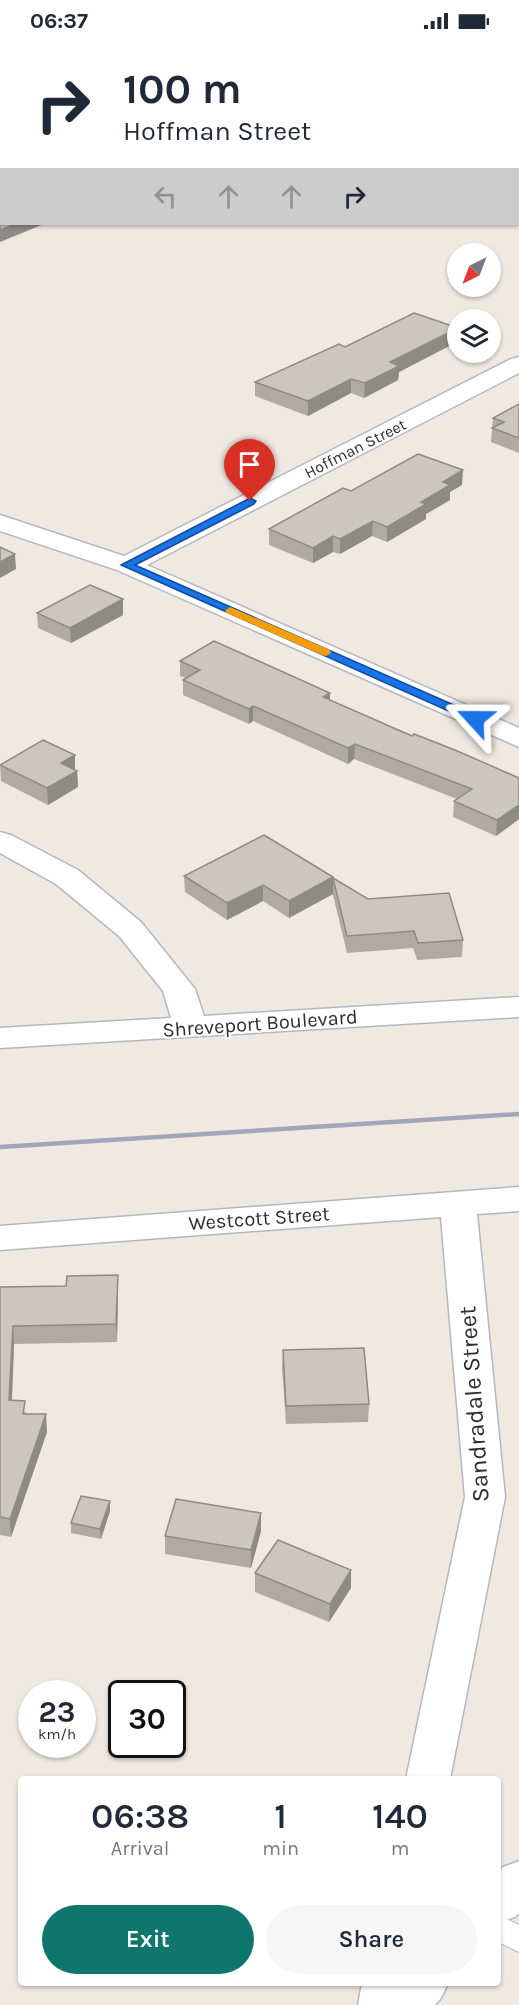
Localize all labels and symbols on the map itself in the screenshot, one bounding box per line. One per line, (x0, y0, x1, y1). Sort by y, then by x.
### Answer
north arrow (447, 243, 501, 297)
street label: Hoffman Street (301, 415, 409, 482)
pin (224, 439, 275, 501)
position arrow (443, 687, 507, 751)
street label: Shreveport Boulevard (162, 1005, 358, 1042)
street label: Westcott Street (188, 1202, 331, 1235)
street label: Sandradale Street (453, 1305, 495, 1503)
speed limit sign: 30 (108, 1680, 186, 1758)

